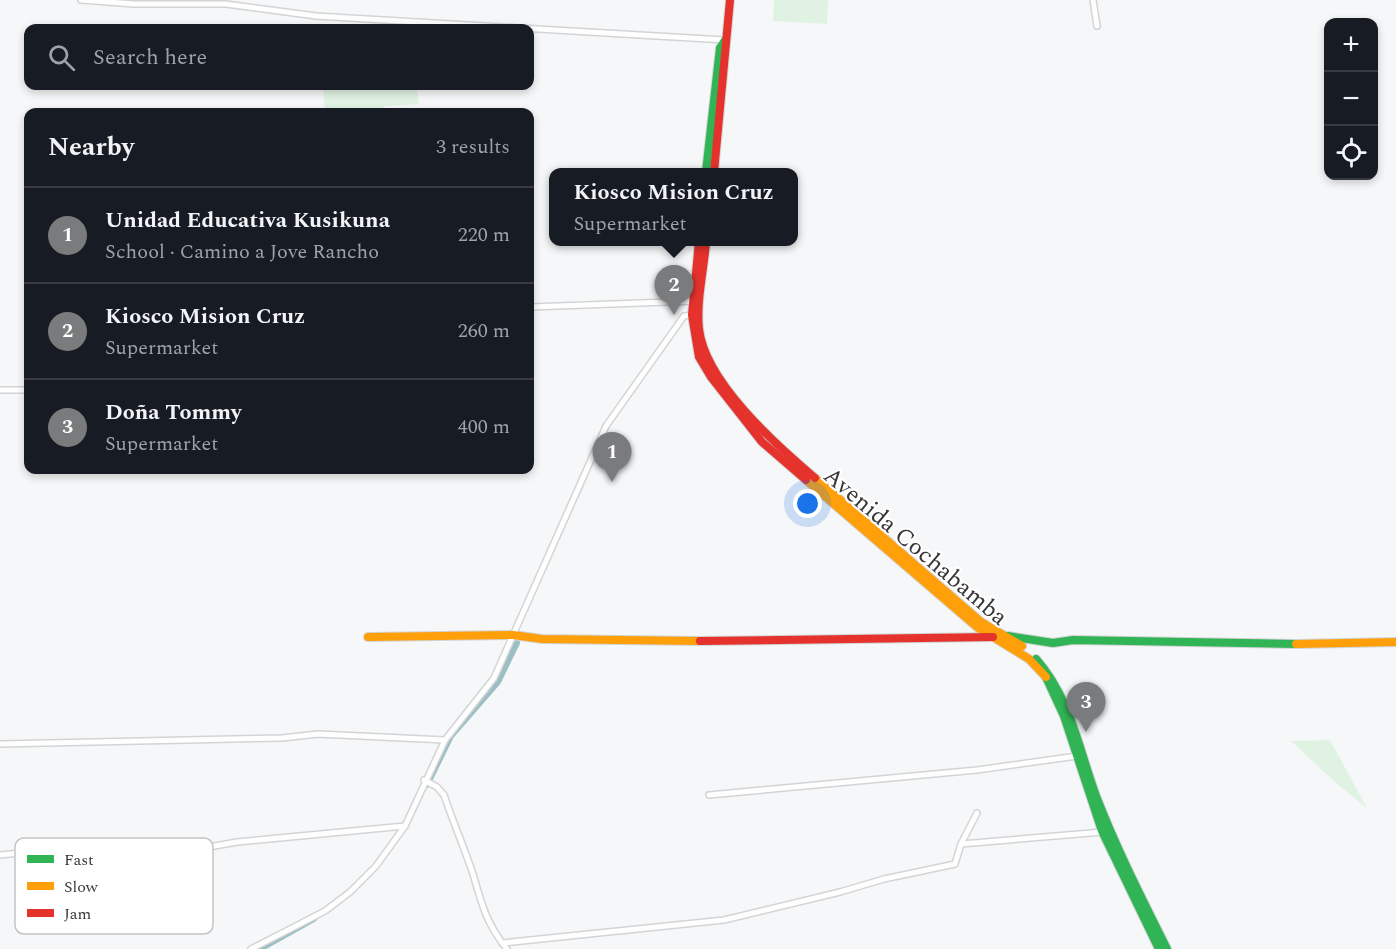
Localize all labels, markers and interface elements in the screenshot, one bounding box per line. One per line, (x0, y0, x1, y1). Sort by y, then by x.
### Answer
map controls (1324, 18, 1378, 180)
button: + (1324, 18, 1378, 72)
search box (24, 24, 534, 90)
icon: search (45, 41, 78, 74)
text: Search here (93, 41, 207, 74)
button: − (1324, 72, 1378, 126)
button: locate (1324, 126, 1378, 180)
text: Nearby (48, 127, 134, 167)
text: 3 results (436, 132, 510, 162)
popup (549, 168, 798, 246)
text: Kiosco Mision Cruz (573, 176, 774, 209)
text: Unidad Educativa Kusikuna (105, 204, 390, 237)
text: Supermarket (573, 209, 687, 239)
text: 1 (62, 220, 73, 250)
text: 220 m (458, 220, 510, 250)
text: School · Camino a Jove Rancho (105, 237, 379, 267)
pin: 2 (654, 266, 694, 315)
text: Kiosco Mision Cruz (105, 300, 305, 333)
text: 2 (62, 316, 73, 346)
text: 260 m (458, 316, 510, 346)
text: Supermarket (105, 333, 218, 363)
text: Doña Tommy (105, 396, 241, 429)
text: 3 (62, 412, 73, 442)
text: 400 m (458, 412, 510, 442)
text: Supermarket (105, 429, 218, 459)
pin: 1 (592, 432, 632, 482)
street label: Avenida Cochabamba (815, 459, 1016, 635)
your location (793, 489, 822, 518)
pin: 3 (1066, 682, 1106, 732)
legend (15, 838, 213, 934)
text: Fast (64, 848, 94, 872)
text: Slow (64, 875, 99, 899)
text: Jam (64, 902, 92, 926)

